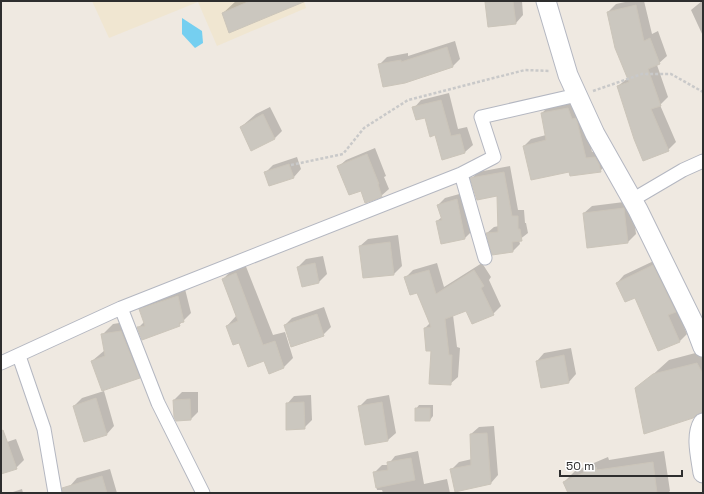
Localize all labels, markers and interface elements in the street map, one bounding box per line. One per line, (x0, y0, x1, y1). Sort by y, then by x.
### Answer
scale bar (560, 452, 682, 478)
text: 50 m (566, 458, 594, 474)

